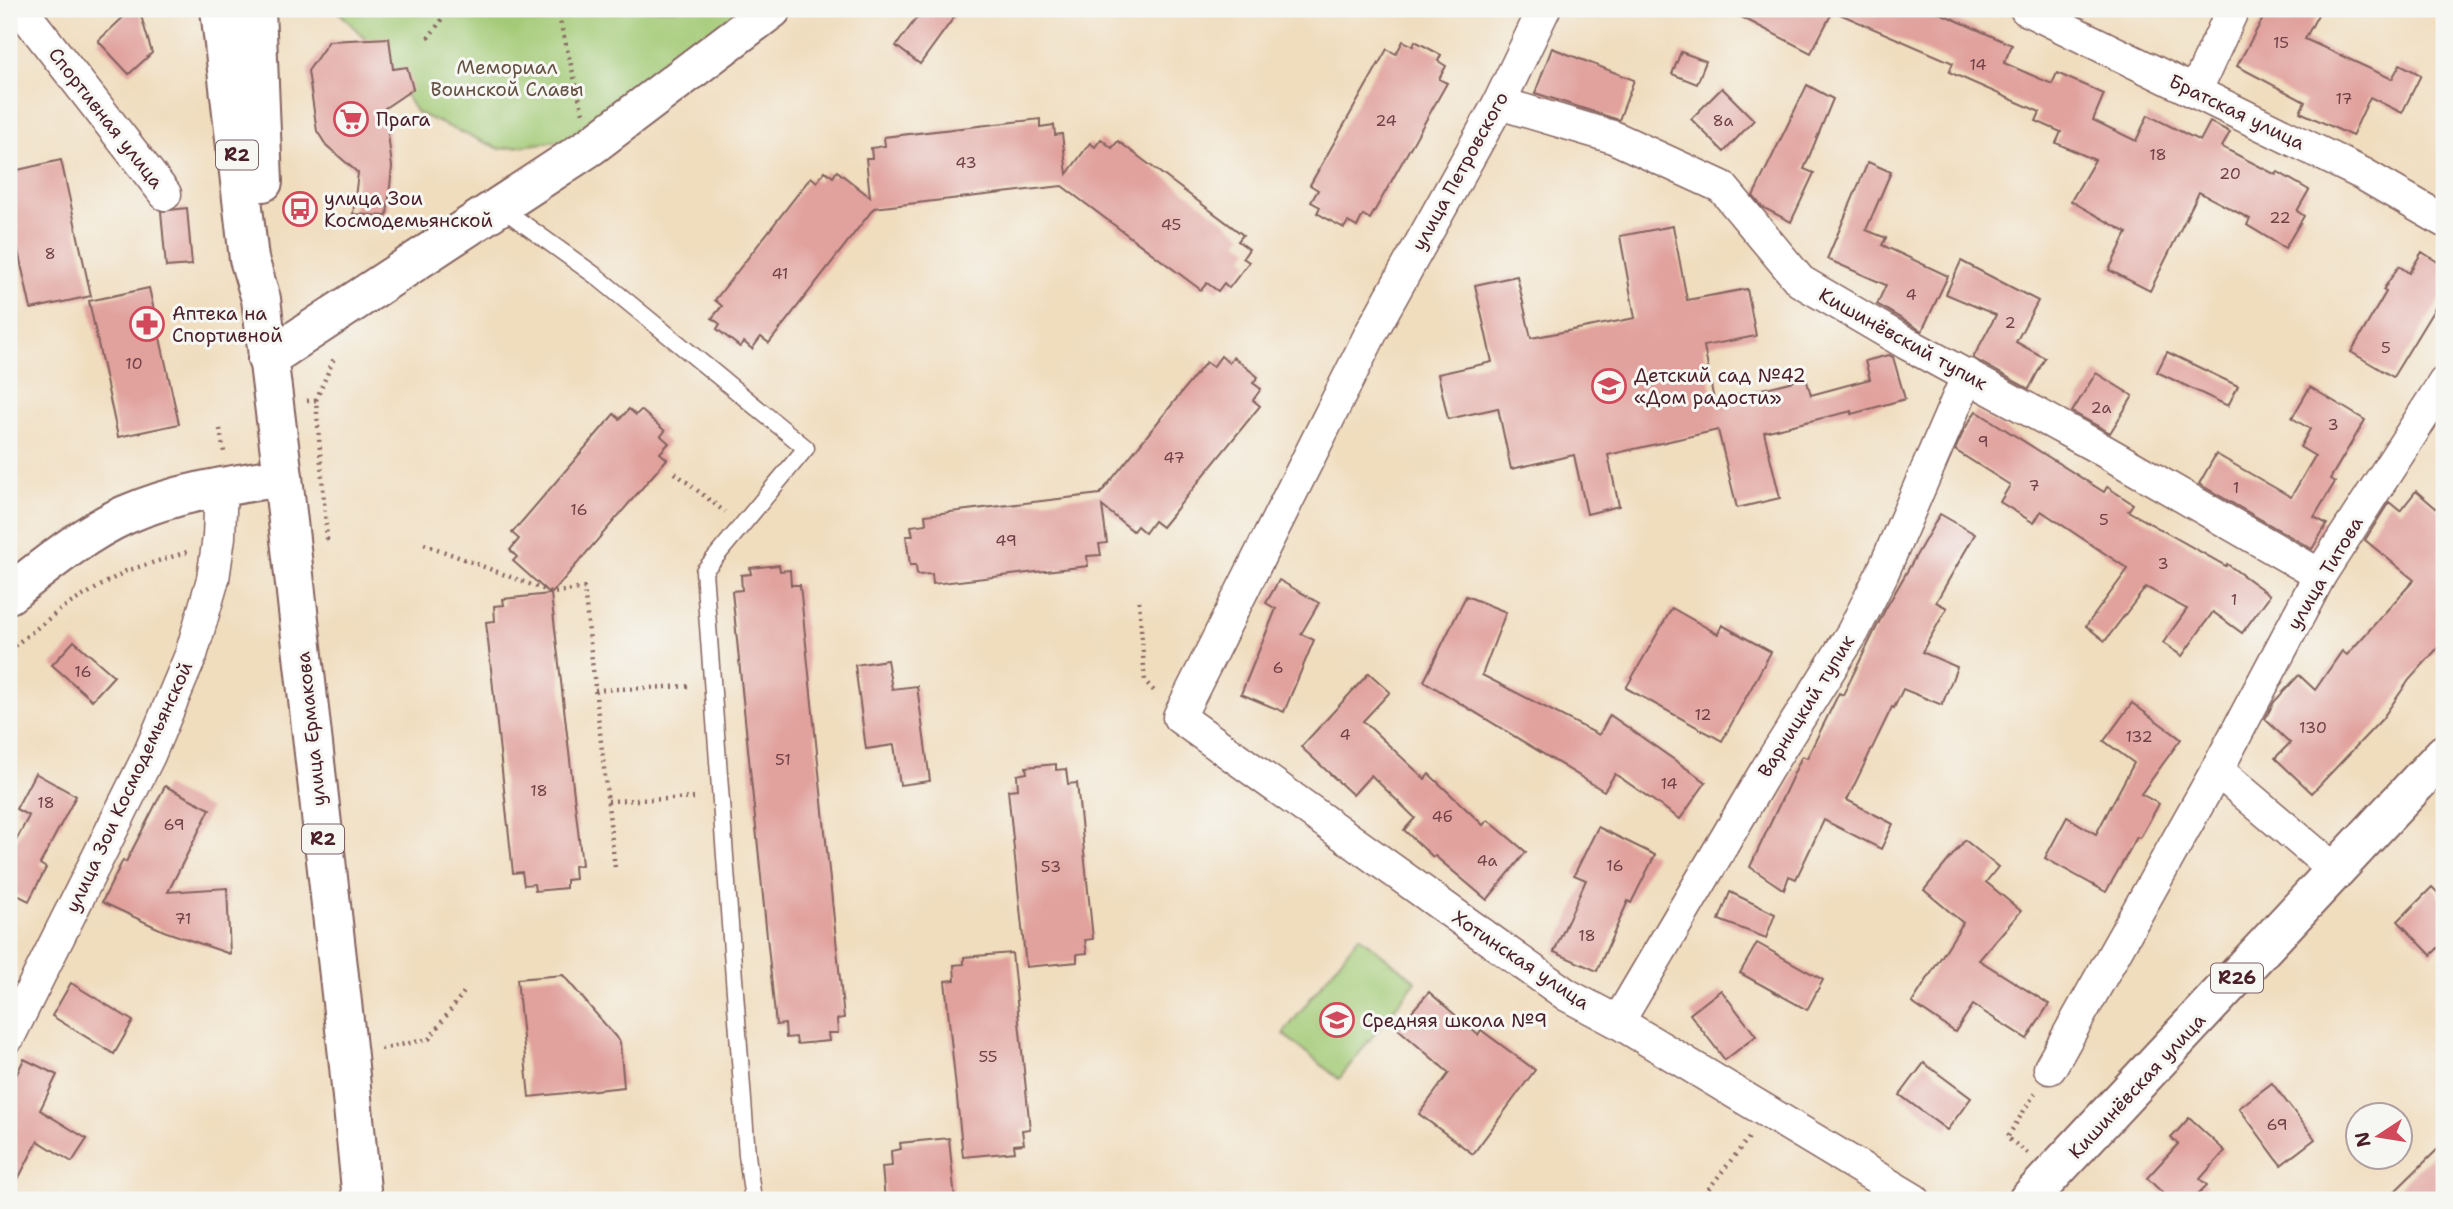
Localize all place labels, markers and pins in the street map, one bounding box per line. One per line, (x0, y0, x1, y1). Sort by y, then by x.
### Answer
supermarket icon: Прага (332, 100, 370, 138)
place label: Прага (376, 107, 430, 132)
place label: улица Зои Космодемьянской (324, 186, 493, 233)
bus stop icon: улица Зои Космодемьянской (281, 190, 319, 228)
place label: Аптека на Спортивной (172, 301, 283, 348)
pharmacy icon: Аптека на Спортивной (128, 305, 166, 343)
place label: Детский сад №42 «Дом радости» (1634, 363, 1806, 410)
school or university icon: Детский сад №42 «Дом радости» (1590, 367, 1628, 405)
school or university icon: Средняя школа №9 (1318, 1001, 1356, 1039)
place label: Средняя школа №9 (1362, 1008, 1547, 1033)

